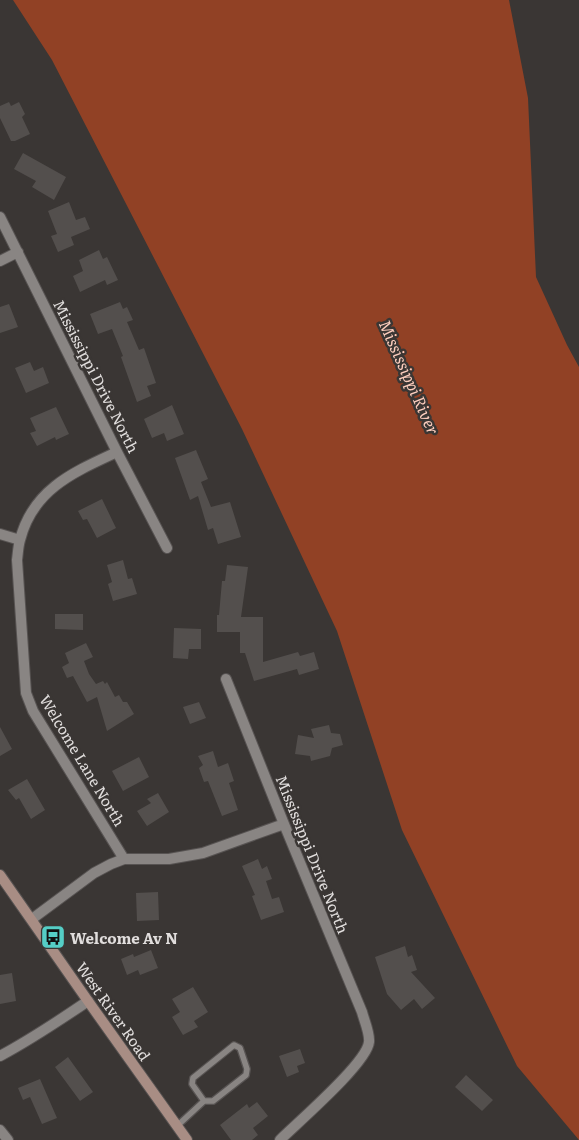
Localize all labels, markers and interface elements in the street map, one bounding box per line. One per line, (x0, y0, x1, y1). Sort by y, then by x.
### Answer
street label: Mississippi Drive North (48, 295, 146, 457)
water label: Mississippi River (374, 316, 446, 438)
street label: Welcome Lane North (34, 690, 132, 830)
street label: Mississippi Drive North (271, 771, 355, 937)
bus stop icon: Welcome Av N (40, 924, 66, 950)
place label: Welcome Av N (70, 926, 178, 949)
street label: West River Road (71, 957, 157, 1065)

